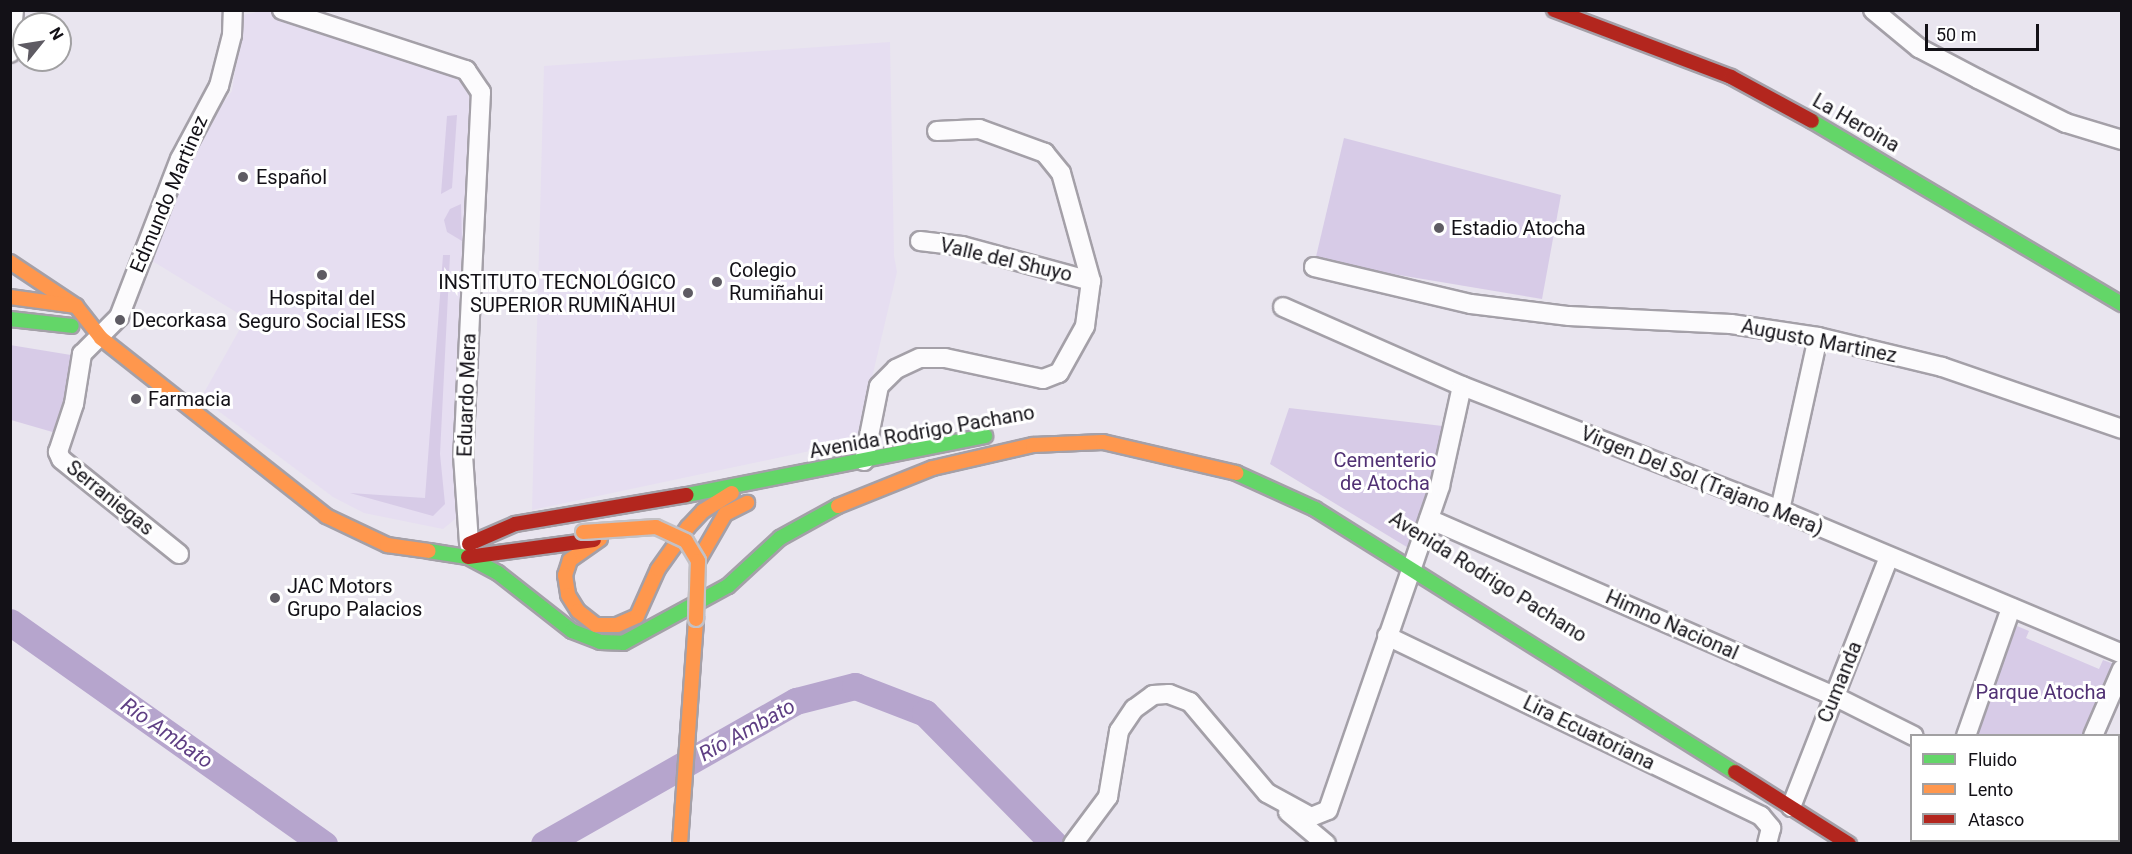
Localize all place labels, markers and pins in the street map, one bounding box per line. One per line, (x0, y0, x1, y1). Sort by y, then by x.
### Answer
place label: Español (256, 165, 327, 189)
marker: Español (234, 168, 252, 186)
place label: Estadio Atocha (1451, 216, 1586, 240)
marker: Estadio Atocha (1432, 221, 1446, 235)
place label: Colegio Rumiñahui (729, 258, 824, 305)
marker: Hospital del Seguro Social IESS (313, 266, 331, 284)
place label: INSTITUTO TECNOLÓGICO SUPERIOR RUMIÑAHUI (438, 270, 676, 317)
marker: Colegio Rumiñahui (710, 275, 724, 289)
place label: Hospital del Seguro Social IESS (238, 286, 406, 333)
marker: INSTITUTO TECNOLÓGICO SUPERIOR RUMIÑAHUI (681, 286, 695, 300)
place label: Decorkasa (132, 308, 227, 332)
marker: Decorkasa (113, 313, 127, 327)
place label: Farmacia (148, 387, 231, 411)
marker: Farmacia (129, 392, 143, 406)
place label: JAC Motors Grupo Palacios (287, 574, 422, 621)
marker: JAC Motors Grupo Palacios (268, 591, 282, 605)

